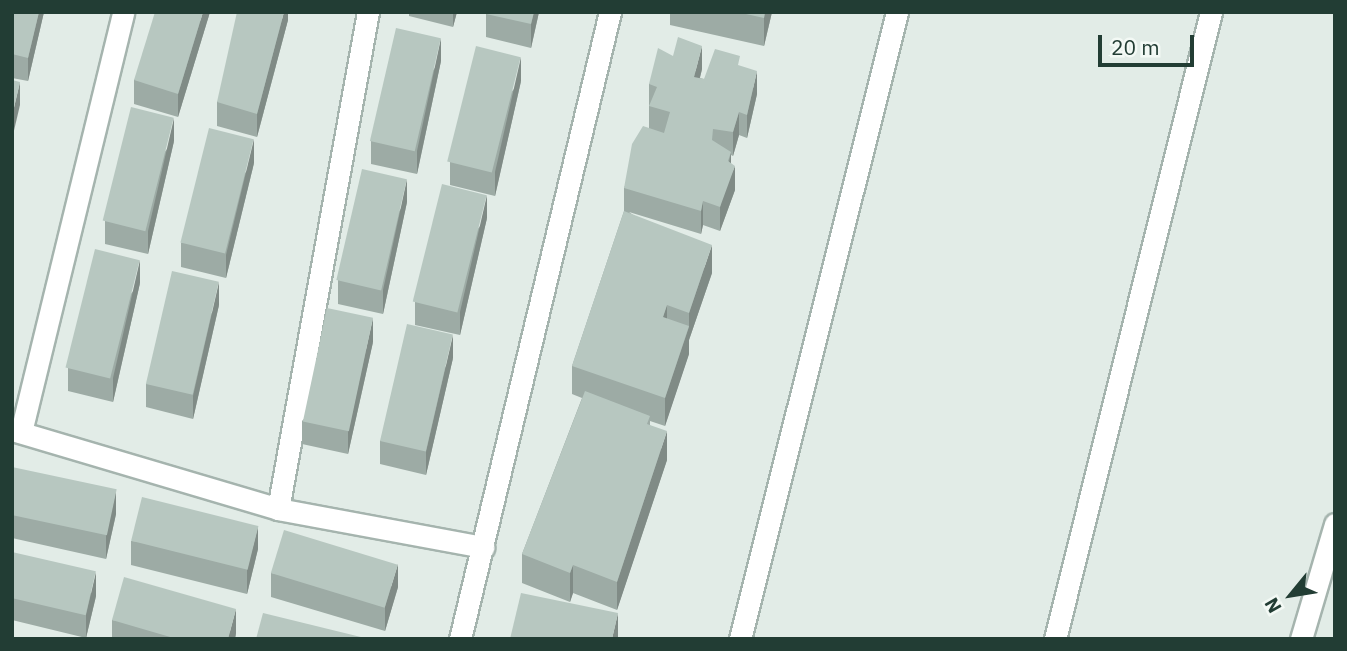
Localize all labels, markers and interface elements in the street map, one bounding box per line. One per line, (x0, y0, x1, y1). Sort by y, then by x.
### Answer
scale bar (1102, 21, 1198, 65)
text: 20 m (1111, 33, 1160, 61)
north arrow (1256, 560, 1326, 630)
text: N (1259, 594, 1287, 617)

